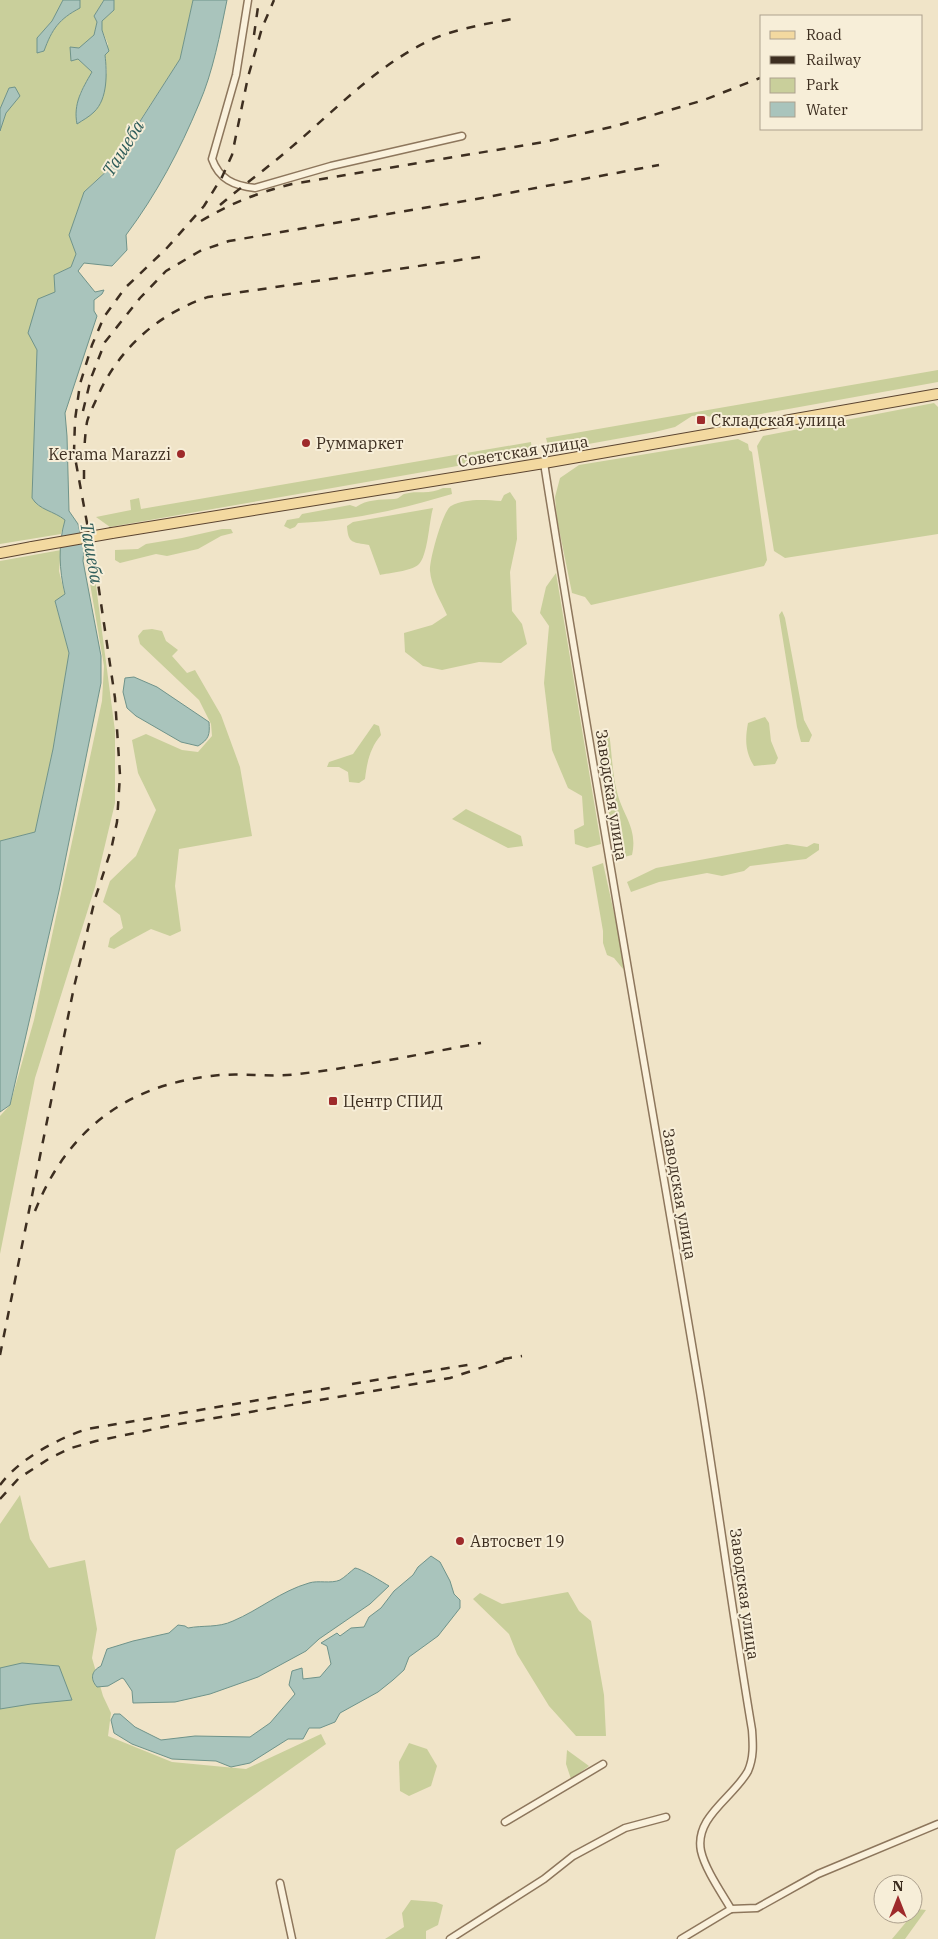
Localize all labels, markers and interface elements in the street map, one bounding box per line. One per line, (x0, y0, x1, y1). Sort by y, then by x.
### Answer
legend (760, 15, 923, 130)
text: Road (806, 25, 842, 44)
text: Railway (806, 50, 861, 69)
text: Park (806, 75, 839, 94)
text: Water (806, 100, 848, 119)
water label: Ташеба (97, 115, 149, 180)
place label: Складская улица (711, 410, 846, 430)
marker: Складская улица (695, 414, 707, 426)
street label: Советская улица (456, 431, 590, 471)
place label: Руммаркет (316, 433, 404, 453)
marker: Руммаркет (300, 437, 312, 449)
place label: Kerama Marazzi (48, 444, 171, 464)
marker: Kerama Marazzi (175, 448, 187, 460)
water label: Ташеба (75, 520, 109, 586)
street label: Заводская улица (592, 728, 632, 862)
place label: Центр СПИД (343, 1091, 443, 1111)
marker: Центр СПИД (327, 1095, 339, 1107)
street label: Заводская улица (659, 1127, 701, 1261)
street label: Заводская улица (726, 1527, 764, 1661)
place label: Автосвет 19 (470, 1531, 565, 1551)
marker: Автосвет 19 (454, 1535, 466, 1547)
north arrow (873, 1874, 923, 1924)
text: N (892, 1877, 904, 1895)

